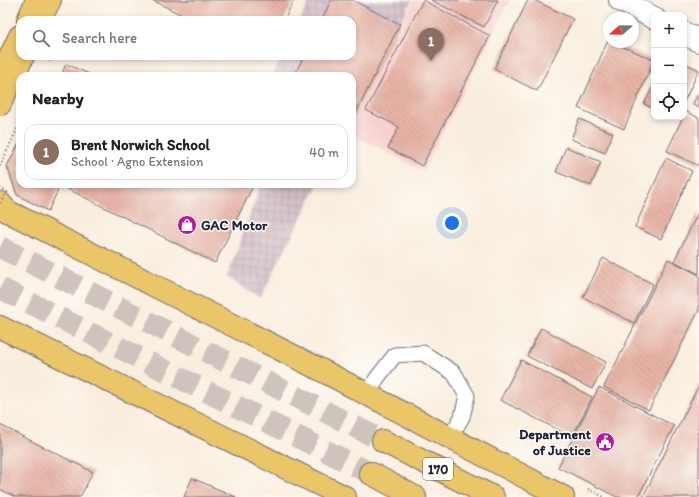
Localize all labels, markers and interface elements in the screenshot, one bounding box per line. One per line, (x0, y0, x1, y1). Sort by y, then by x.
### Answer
north arrow (603, 12, 639, 48)
map controls (651, 12, 687, 120)
button: + (651, 12, 687, 48)
search box (16, 16, 356, 60)
icon: search (30, 27, 52, 49)
pin: 1 (418, 28, 444, 61)
text: Search here (62, 29, 137, 47)
button: − (651, 48, 687, 84)
button: locate (651, 84, 687, 120)
text: Nearby (32, 88, 84, 108)
text: Brent Norwich School (71, 136, 210, 154)
text: 1 (43, 145, 49, 160)
text: 40 m (309, 145, 339, 160)
text: School · Agno Extension (71, 154, 203, 169)
your location (442, 213, 462, 233)
shop icon: GAC Motor (176, 214, 198, 236)
place label: GAC Motor (201, 217, 268, 234)
place label: Department of Justice (519, 426, 592, 459)
public building icon: Department of Justice (594, 431, 616, 453)
road number: 170 (423, 458, 453, 480)

